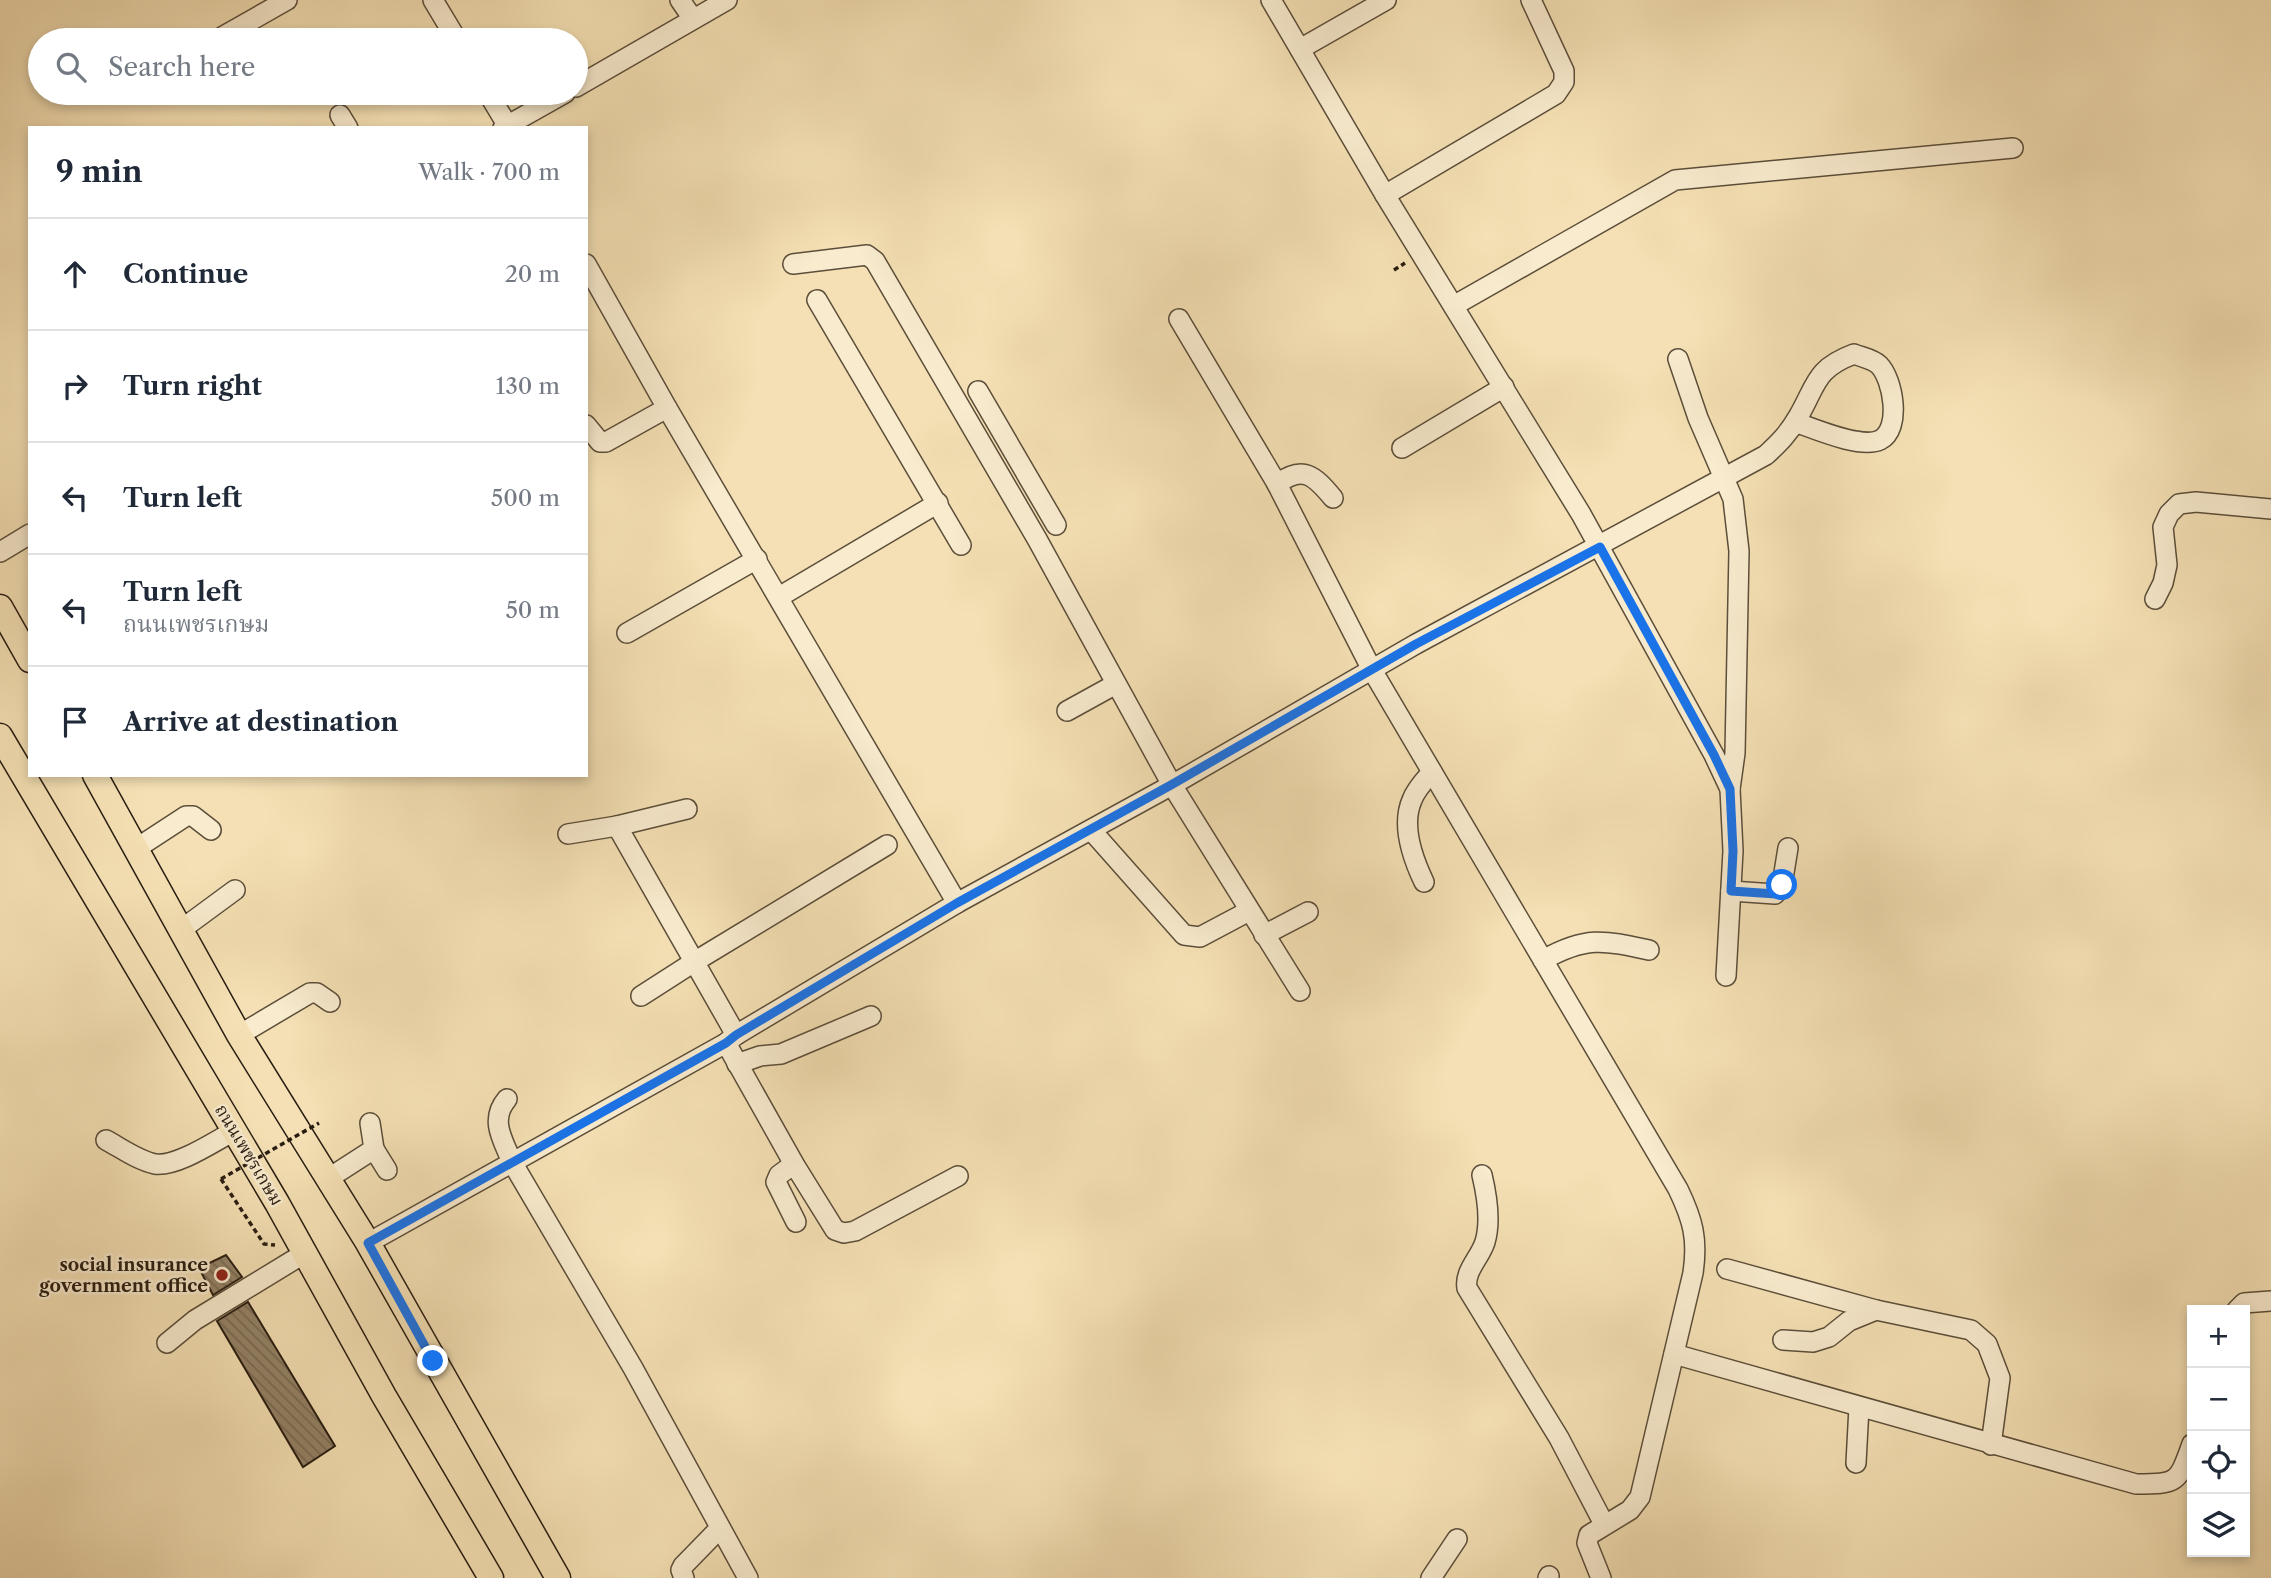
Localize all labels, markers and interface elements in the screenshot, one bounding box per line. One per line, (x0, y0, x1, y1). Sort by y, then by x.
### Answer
search box (28, 28, 588, 105)
icon: search (52, 48, 90, 86)
text: Search here (108, 51, 255, 83)
text: 9 min (56, 153, 143, 190)
text: Walk · 700 m (418, 158, 560, 186)
icon: ahead (56, 255, 94, 293)
text: Continue (123, 258, 248, 290)
text: 20 m (505, 260, 560, 288)
icon: right (56, 367, 94, 405)
text: Turn right (123, 370, 262, 402)
text: 130 m (496, 372, 560, 400)
icon: left (56, 479, 94, 517)
text: Turn left (123, 482, 242, 514)
text: 500 m (491, 484, 560, 512)
text: Turn left (123, 576, 242, 608)
icon: left (56, 591, 94, 629)
text: 50 m (505, 596, 560, 624)
text: ถนนเพชรเกษม (123, 610, 269, 638)
icon: arrive (56, 703, 94, 741)
text: Arrive at destination (123, 706, 398, 738)
route start (1766, 869, 1797, 900)
street label: ถนนเพชรเกษม (210, 1100, 288, 1210)
place label: social insurance government office (38, 1254, 208, 1297)
marker: social insurance government office (214, 1267, 230, 1283)
map controls (2187, 1305, 2250, 1557)
button: + (2187, 1305, 2250, 1368)
route end (417, 1345, 448, 1376)
button: − (2187, 1368, 2250, 1431)
button: locate (2187, 1431, 2250, 1494)
button: layers (2187, 1494, 2250, 1557)

